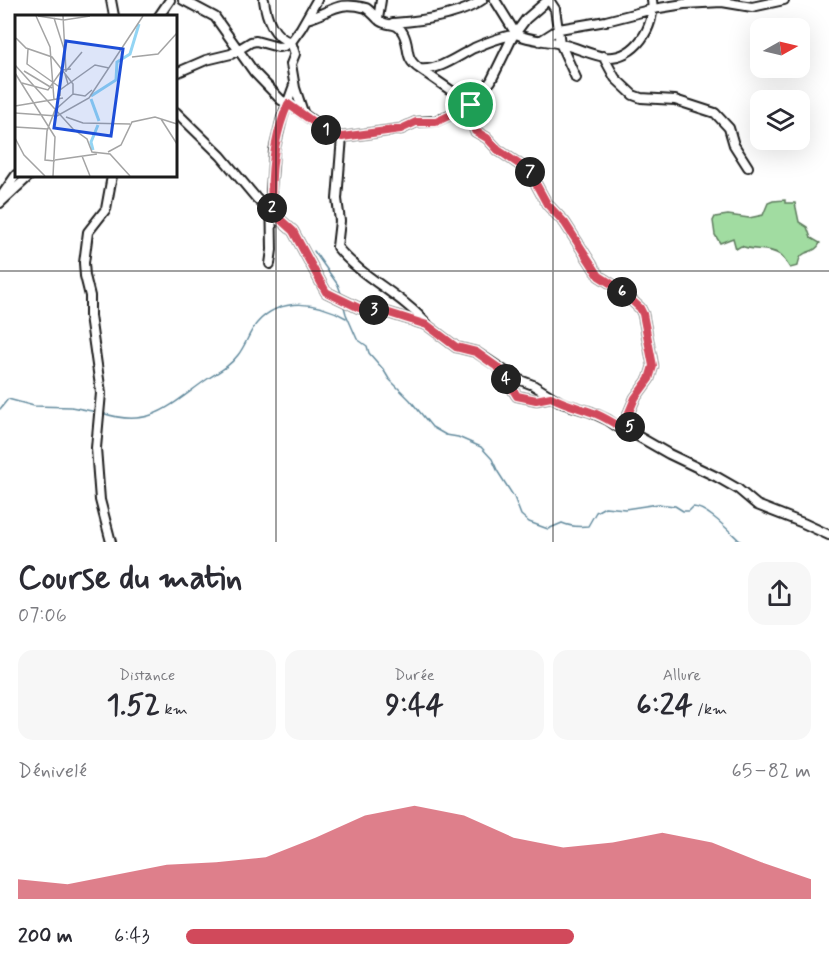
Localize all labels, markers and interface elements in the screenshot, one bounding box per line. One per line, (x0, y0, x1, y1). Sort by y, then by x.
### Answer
inset map (15, 15, 177, 177)
north arrow (750, 18, 810, 78)
map controls (750, 18, 810, 150)
pin (445, 79, 496, 130)
icon: arrive (454, 88, 487, 121)
button: layers (750, 90, 810, 150)
pin: 1 (311, 115, 341, 145)
text: 1 (322, 119, 330, 140)
pin: 7 (515, 157, 545, 187)
text: 7 (525, 161, 535, 182)
pin: 2 (257, 193, 287, 223)
text: 2 (268, 197, 276, 218)
pin: 6 (607, 277, 637, 307)
text: 6 (618, 281, 626, 302)
pin: 3 (359, 295, 389, 325)
text: 3 (370, 299, 378, 320)
pin: 4 (491, 364, 521, 394)
text: 4 (501, 368, 511, 389)
pin: 5 (615, 412, 645, 442)
text: 5 (625, 416, 635, 437)
text: Course du matin (18, 557, 242, 601)
button: share (748, 562, 811, 625)
text: 07:06 (18, 602, 67, 629)
text: Distance (119, 665, 175, 686)
text: Durée (394, 665, 435, 686)
text: Allure (663, 665, 701, 686)
text: 1.52 (107, 686, 160, 725)
text: 9:44 (385, 686, 444, 725)
text: 6:24 (636, 686, 693, 725)
text: km (160, 699, 188, 720)
text: /km (693, 699, 727, 720)
text: Dénivelé (18, 758, 87, 785)
text: 65–82 m (732, 758, 811, 785)
text: 200 m (18, 923, 73, 950)
text: 6:43 (114, 923, 150, 950)

